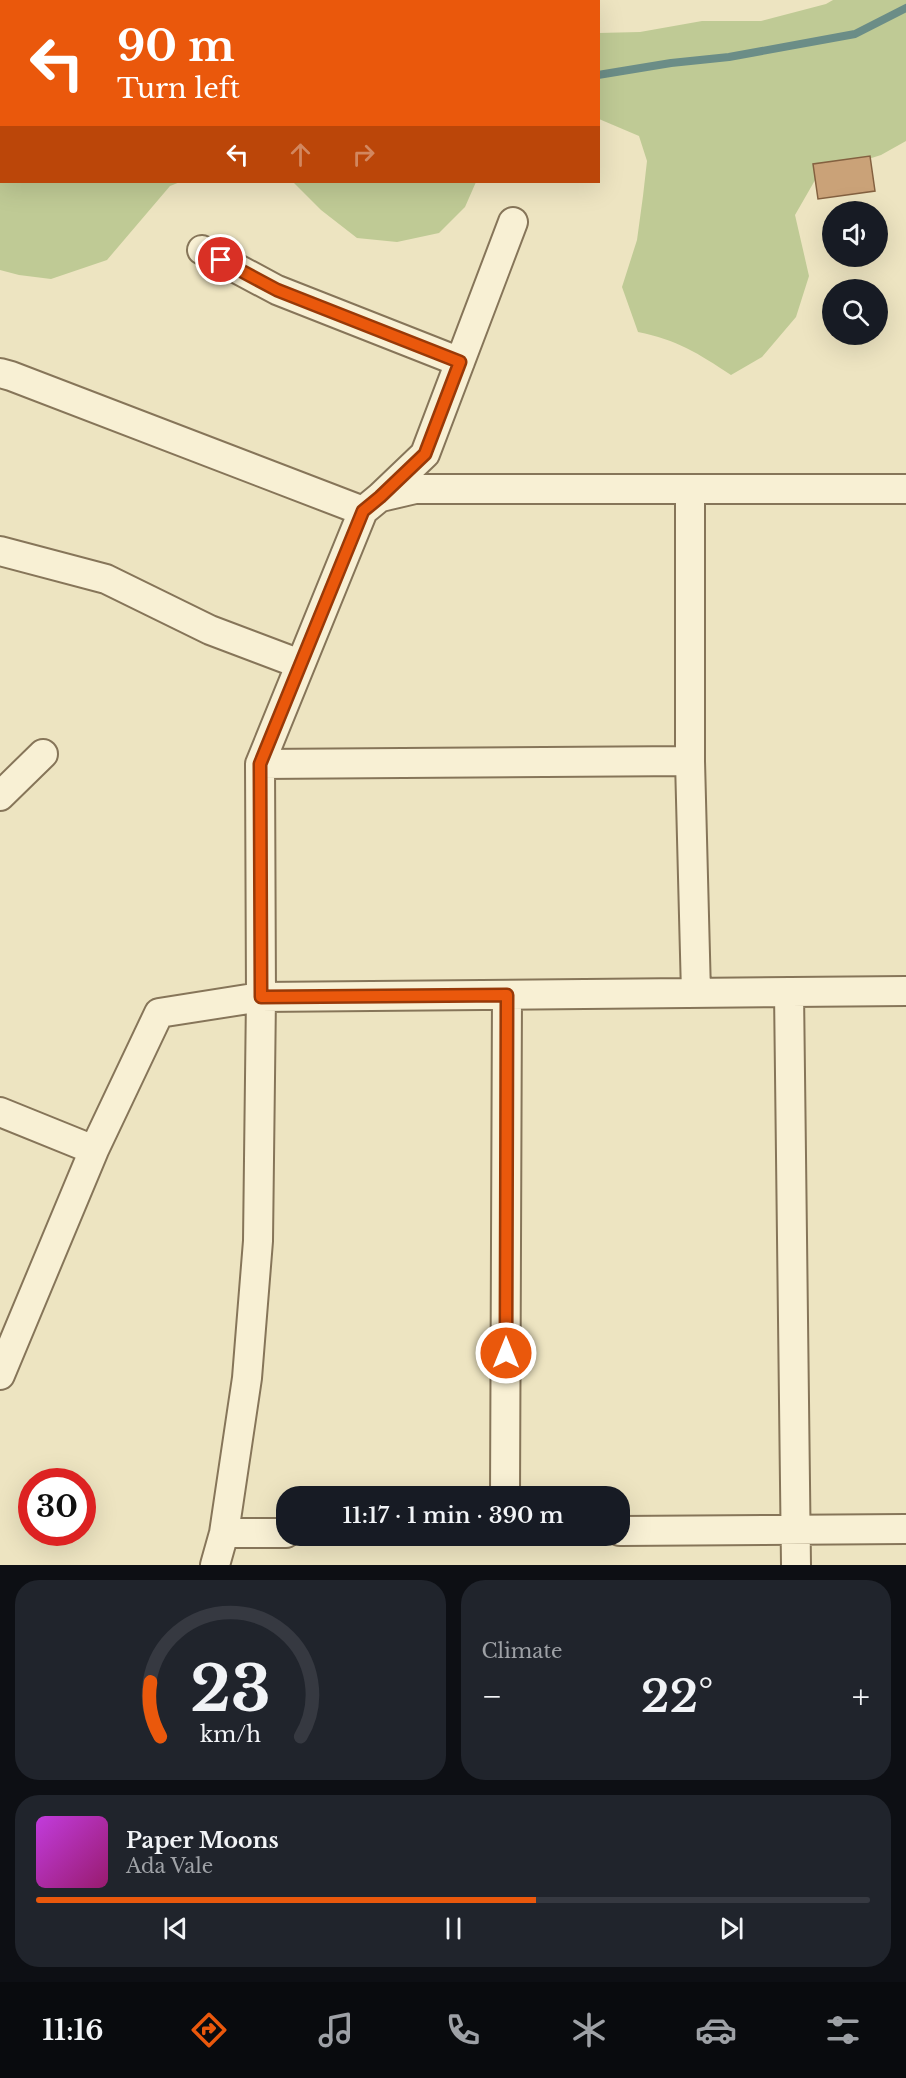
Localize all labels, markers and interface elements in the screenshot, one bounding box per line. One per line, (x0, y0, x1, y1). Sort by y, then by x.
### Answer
text: 90 m (117, 20, 235, 72)
icon: left (18, 24, 96, 102)
text: Turn left (117, 72, 240, 105)
icon: left (221, 138, 254, 171)
icon: ahead (284, 138, 317, 171)
icon: right (347, 138, 380, 171)
map controls (822, 201, 888, 345)
button: sound (822, 201, 888, 267)
pin (195, 234, 246, 285)
icon: arrive (204, 243, 237, 276)
button: search (822, 279, 888, 345)
position arrow (474, 1321, 538, 1385)
speed limit sign: 30 (18, 1468, 96, 1546)
text: 11:17 · 1 min · 390 m (342, 1502, 564, 1529)
text: Climate (482, 1639, 562, 1663)
text: 23 (190, 1650, 270, 1728)
text: 22° (641, 1668, 714, 1724)
text: − (482, 1676, 502, 1717)
text: + (852, 1676, 870, 1717)
text: km/h (200, 1721, 261, 1748)
text: Paper Moons (126, 1827, 279, 1854)
text: Ada Vale (126, 1854, 213, 1878)
icon: previous (159, 1912, 192, 1945)
icon: pause (437, 1912, 470, 1945)
icon: next (715, 1912, 748, 1945)
icon: directions (188, 2009, 230, 2051)
icon: music (315, 2009, 357, 2051)
icon: phone (442, 2009, 484, 2051)
icon: climate (568, 2009, 610, 2051)
icon: car (695, 2009, 737, 2051)
icon: filters (822, 2009, 864, 2051)
text: 11:16 (42, 2014, 104, 2047)

